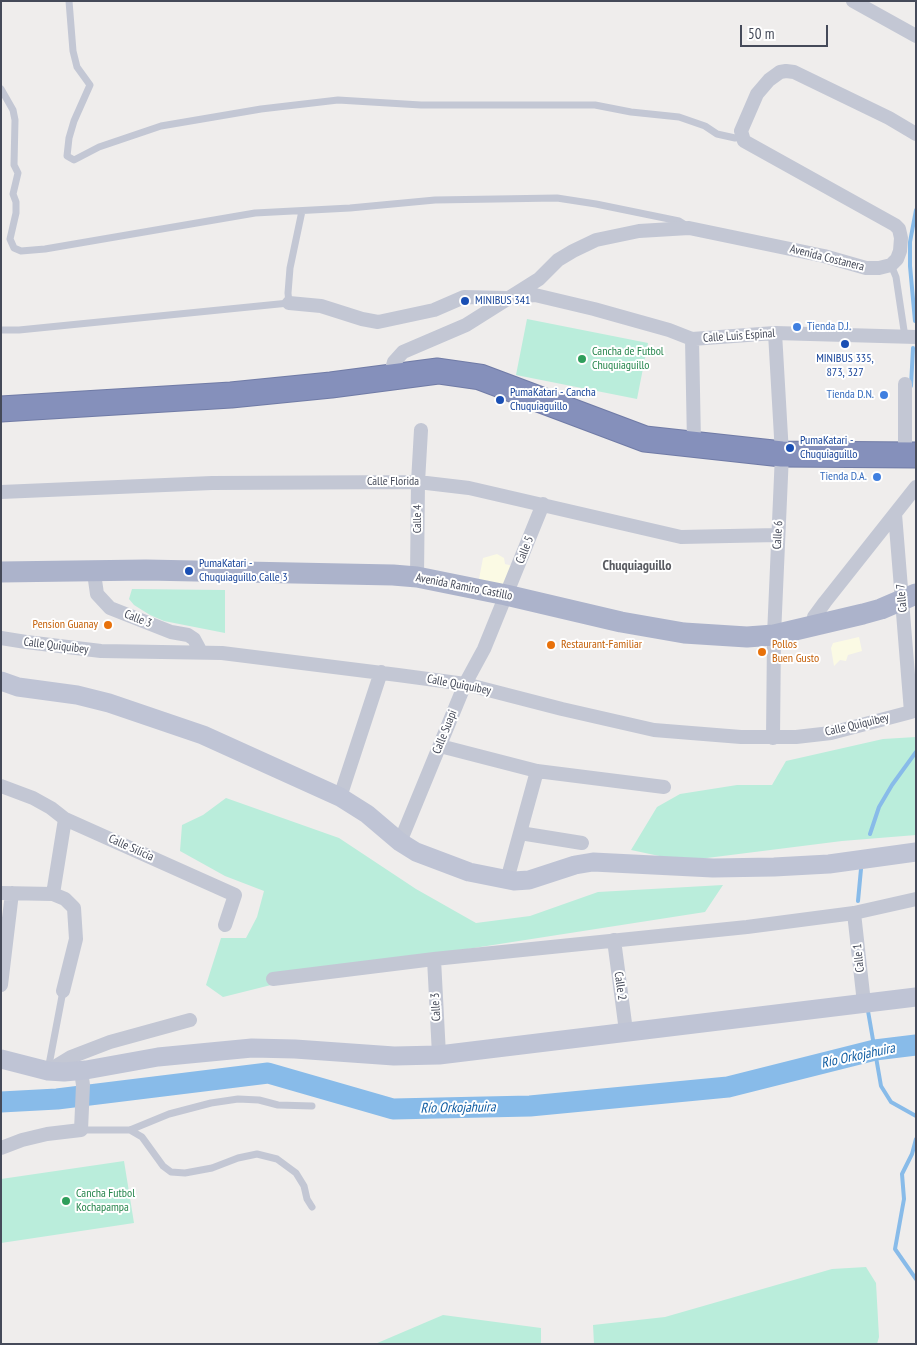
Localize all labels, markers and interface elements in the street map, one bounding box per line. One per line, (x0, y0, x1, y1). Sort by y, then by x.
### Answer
scale bar (742, 15, 830, 47)
text: 50 m (748, 24, 774, 43)
street label: Avenida Costanera (788, 242, 866, 274)
place label: MINIBUS 341 (475, 294, 530, 308)
marker: MINIBUS 341 (459, 295, 471, 307)
place label: Tienda D.J. (807, 320, 851, 334)
marker: Tienda D.J. (791, 321, 803, 333)
street label: Calle Luis Espinal (702, 326, 776, 346)
marker: MINIBUS 335, 873, 327 (839, 338, 851, 350)
place label: Cancha de Futbol Chuquiaguillo (592, 345, 664, 373)
place label: MINIBUS 335, 873, 327 (816, 352, 874, 380)
marker: Cancha de Futbol Chuquiaguillo (576, 353, 588, 365)
place label: PumaKatari - Cancha Chuquiaguillo (510, 386, 596, 414)
place label: Tienda D.N. (827, 388, 874, 402)
marker: Tienda D.N. (878, 389, 890, 401)
marker: PumaKatari - Cancha Chuquiaguillo (494, 394, 506, 406)
place label: PumaKatari - Chuquiaguillo (800, 434, 858, 462)
marker: PumaKatari - Chuquiaguillo (784, 442, 796, 454)
place label: Tienda D.A. (820, 470, 867, 484)
marker: Tienda D.A. (871, 471, 883, 483)
street label: Calle Florida (367, 475, 419, 489)
street label: Calle 4 (411, 505, 425, 533)
street label: Calle 6 (770, 520, 786, 550)
street label: Calle 5 (513, 534, 537, 566)
place label: PumaKatari - Chuquiaguillo Calle 3 (199, 557, 288, 585)
district label: Chuquiaguillo (603, 558, 671, 574)
marker: PumaKatari - Chuquiaguillo Calle 3 (183, 565, 195, 577)
street label: Avenida Ramiro Castillo (414, 571, 514, 603)
street label: Calle 7 (894, 583, 910, 613)
street label: Calle 3 (122, 607, 154, 631)
place label: Pension Guanay (33, 618, 98, 632)
marker: Pension Guanay (102, 619, 114, 631)
street label: Calle Quiquibey (23, 635, 89, 657)
place label: Restaurant-Familiar (561, 638, 642, 652)
place label: Pollos Buen Gusto (772, 638, 819, 666)
marker: Restaurant-Familiar (545, 639, 557, 651)
marker: Pollos Buen Gusto (756, 646, 768, 658)
street label: Calle Quiquibey (426, 672, 492, 698)
street label: Calle Suapi (430, 708, 460, 756)
street label: Calle Quiquibey (824, 711, 890, 739)
street label: Calle Silicia (106, 832, 156, 864)
street label: Calle 1 (850, 943, 868, 973)
street label: Calle 2 (611, 971, 629, 1001)
street label: Calle 3 (428, 992, 444, 1022)
water label: Río Orkojahuira (820, 1040, 896, 1072)
water label: Río Orkojahuira (420, 1099, 496, 1117)
place label: Cancha Futbol Kochapampa (76, 1187, 135, 1215)
marker: Cancha Futbol Kochapampa (60, 1195, 72, 1207)

